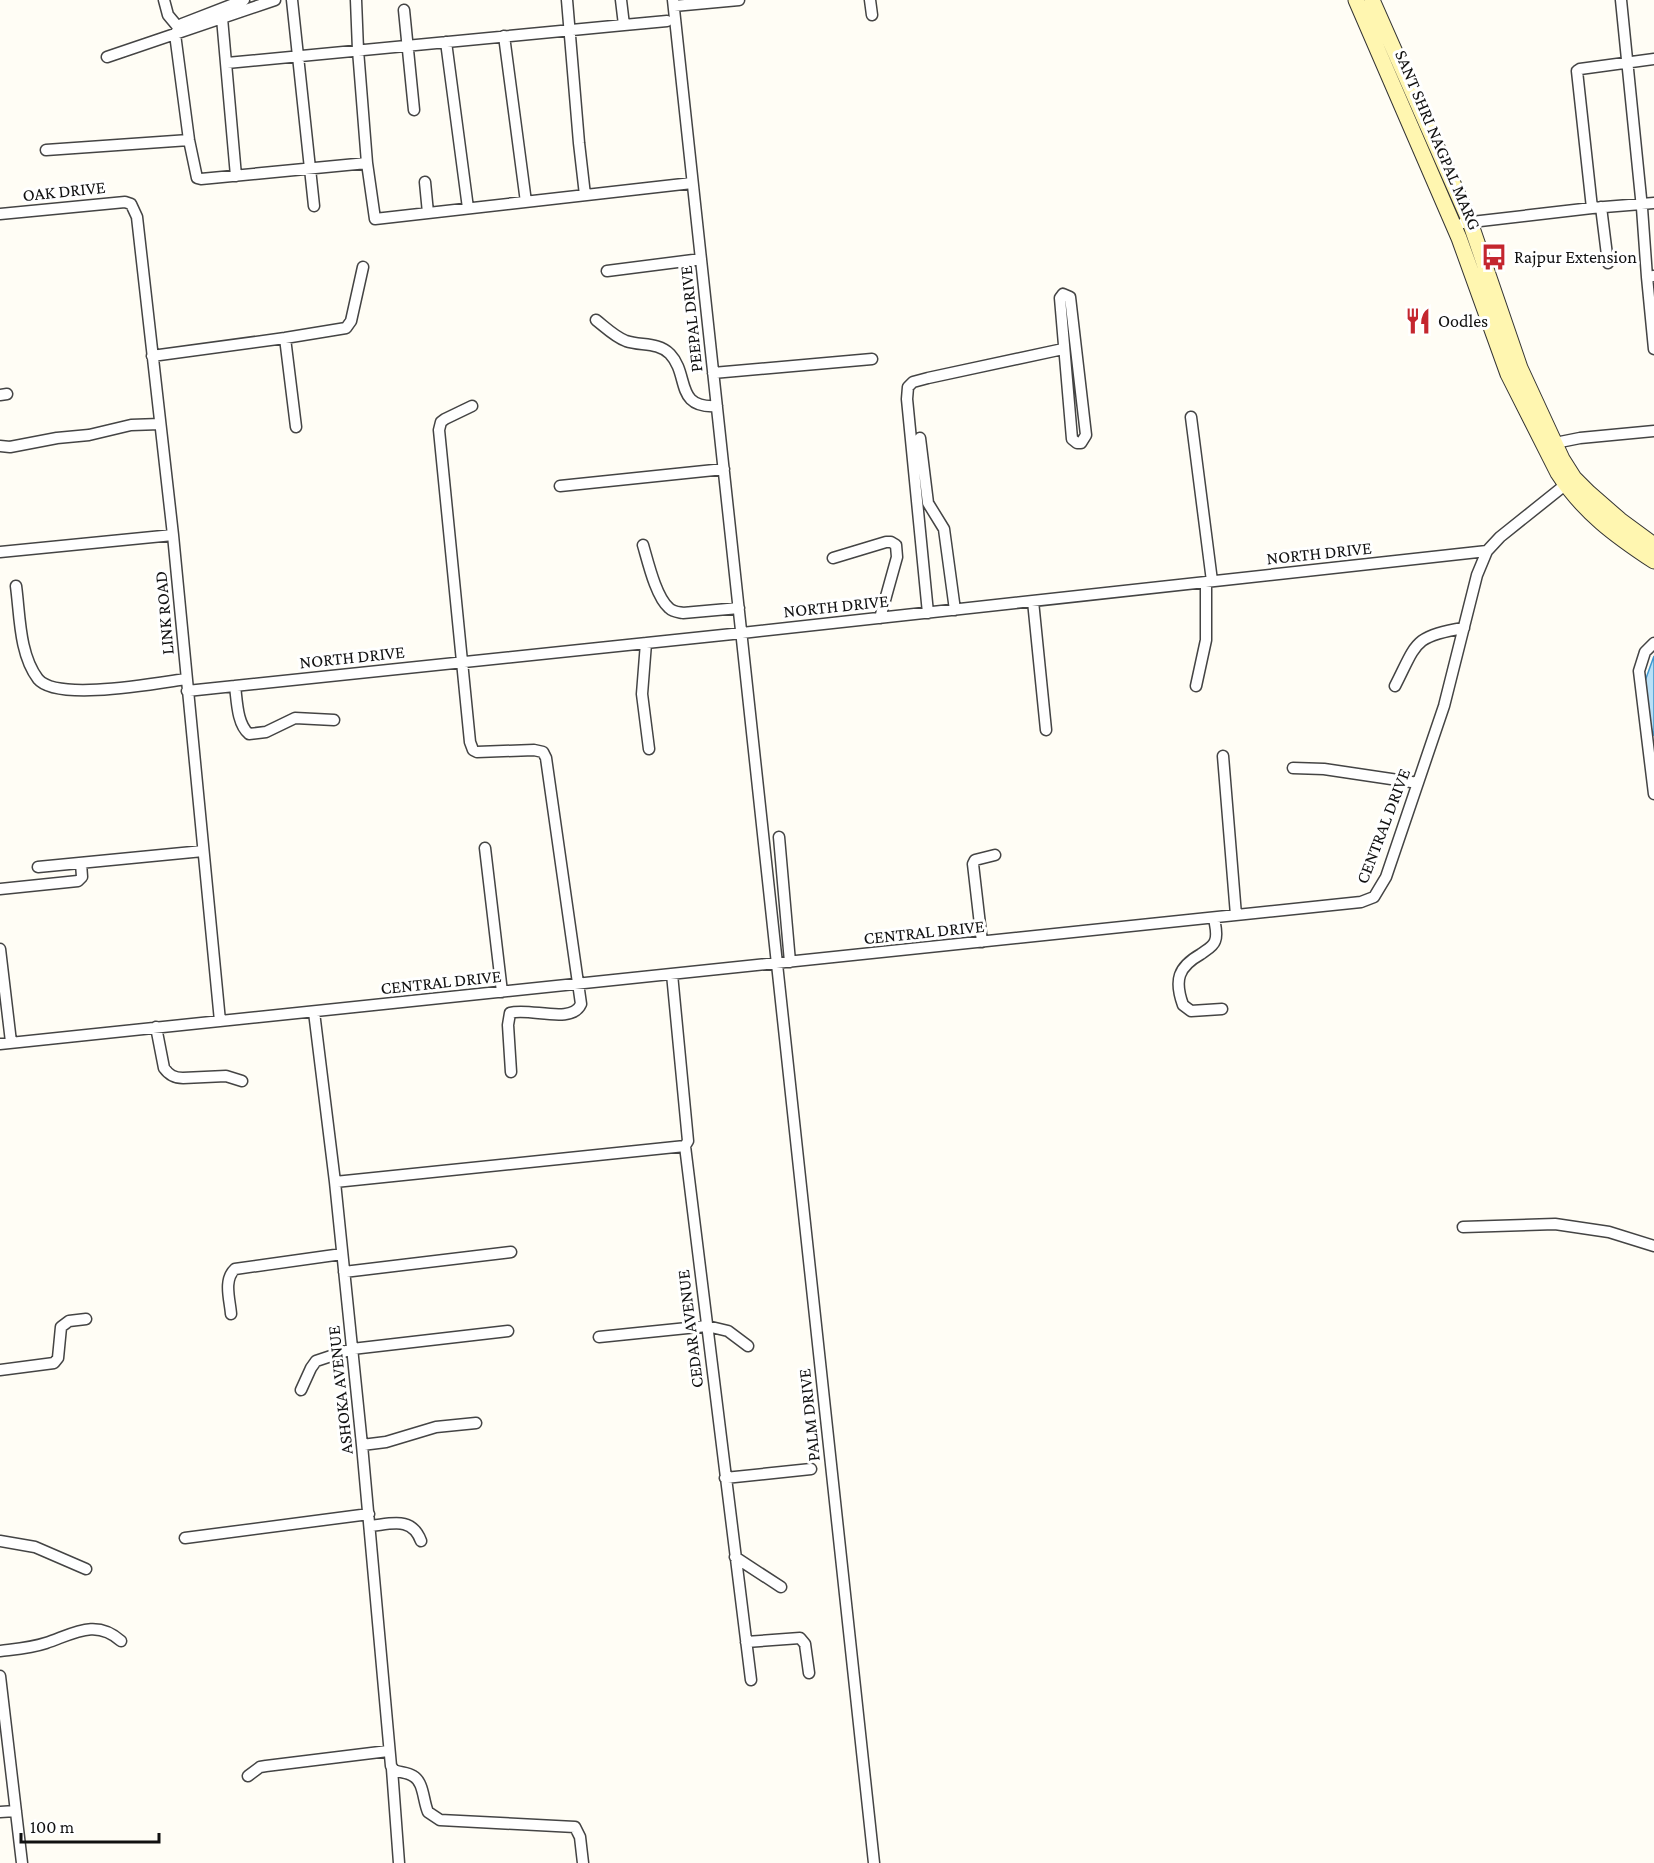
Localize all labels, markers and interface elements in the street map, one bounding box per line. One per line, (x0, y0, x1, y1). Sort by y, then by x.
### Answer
street label: SANT SHRI NAGPAL MARG (1391, 47, 1485, 233)
street label: OAK DRIVE (21, 177, 107, 205)
bus stop icon: Rajpur Extension (1479, 242, 1509, 272)
place label: Rajpur Extension (1514, 247, 1637, 268)
street label: PEEPAL DRIVE (675, 264, 707, 373)
restaurant icon: Oodles (1403, 306, 1433, 336)
place label: Oodles (1438, 311, 1488, 331)
street label: NORTH DRIVE (1265, 537, 1373, 568)
street label: LINK ROAD (150, 570, 178, 656)
street label: NORTH DRIVE (782, 590, 890, 621)
street label: NORTH DRIVE (298, 641, 406, 672)
street label: CENTRAL DRIVE (1352, 765, 1414, 886)
street label: CENTRAL DRIVE (863, 916, 986, 948)
street label: CENTRAL DRIVE (380, 966, 503, 998)
street label: CEDAR AVENUE (673, 1268, 707, 1389)
street label: ASHOKA AVENUE (323, 1324, 357, 1455)
street label: PALM DRIVE (794, 1367, 824, 1463)
scale bar (21, 1806, 159, 1844)
text: 100 m (30, 1817, 75, 1837)

